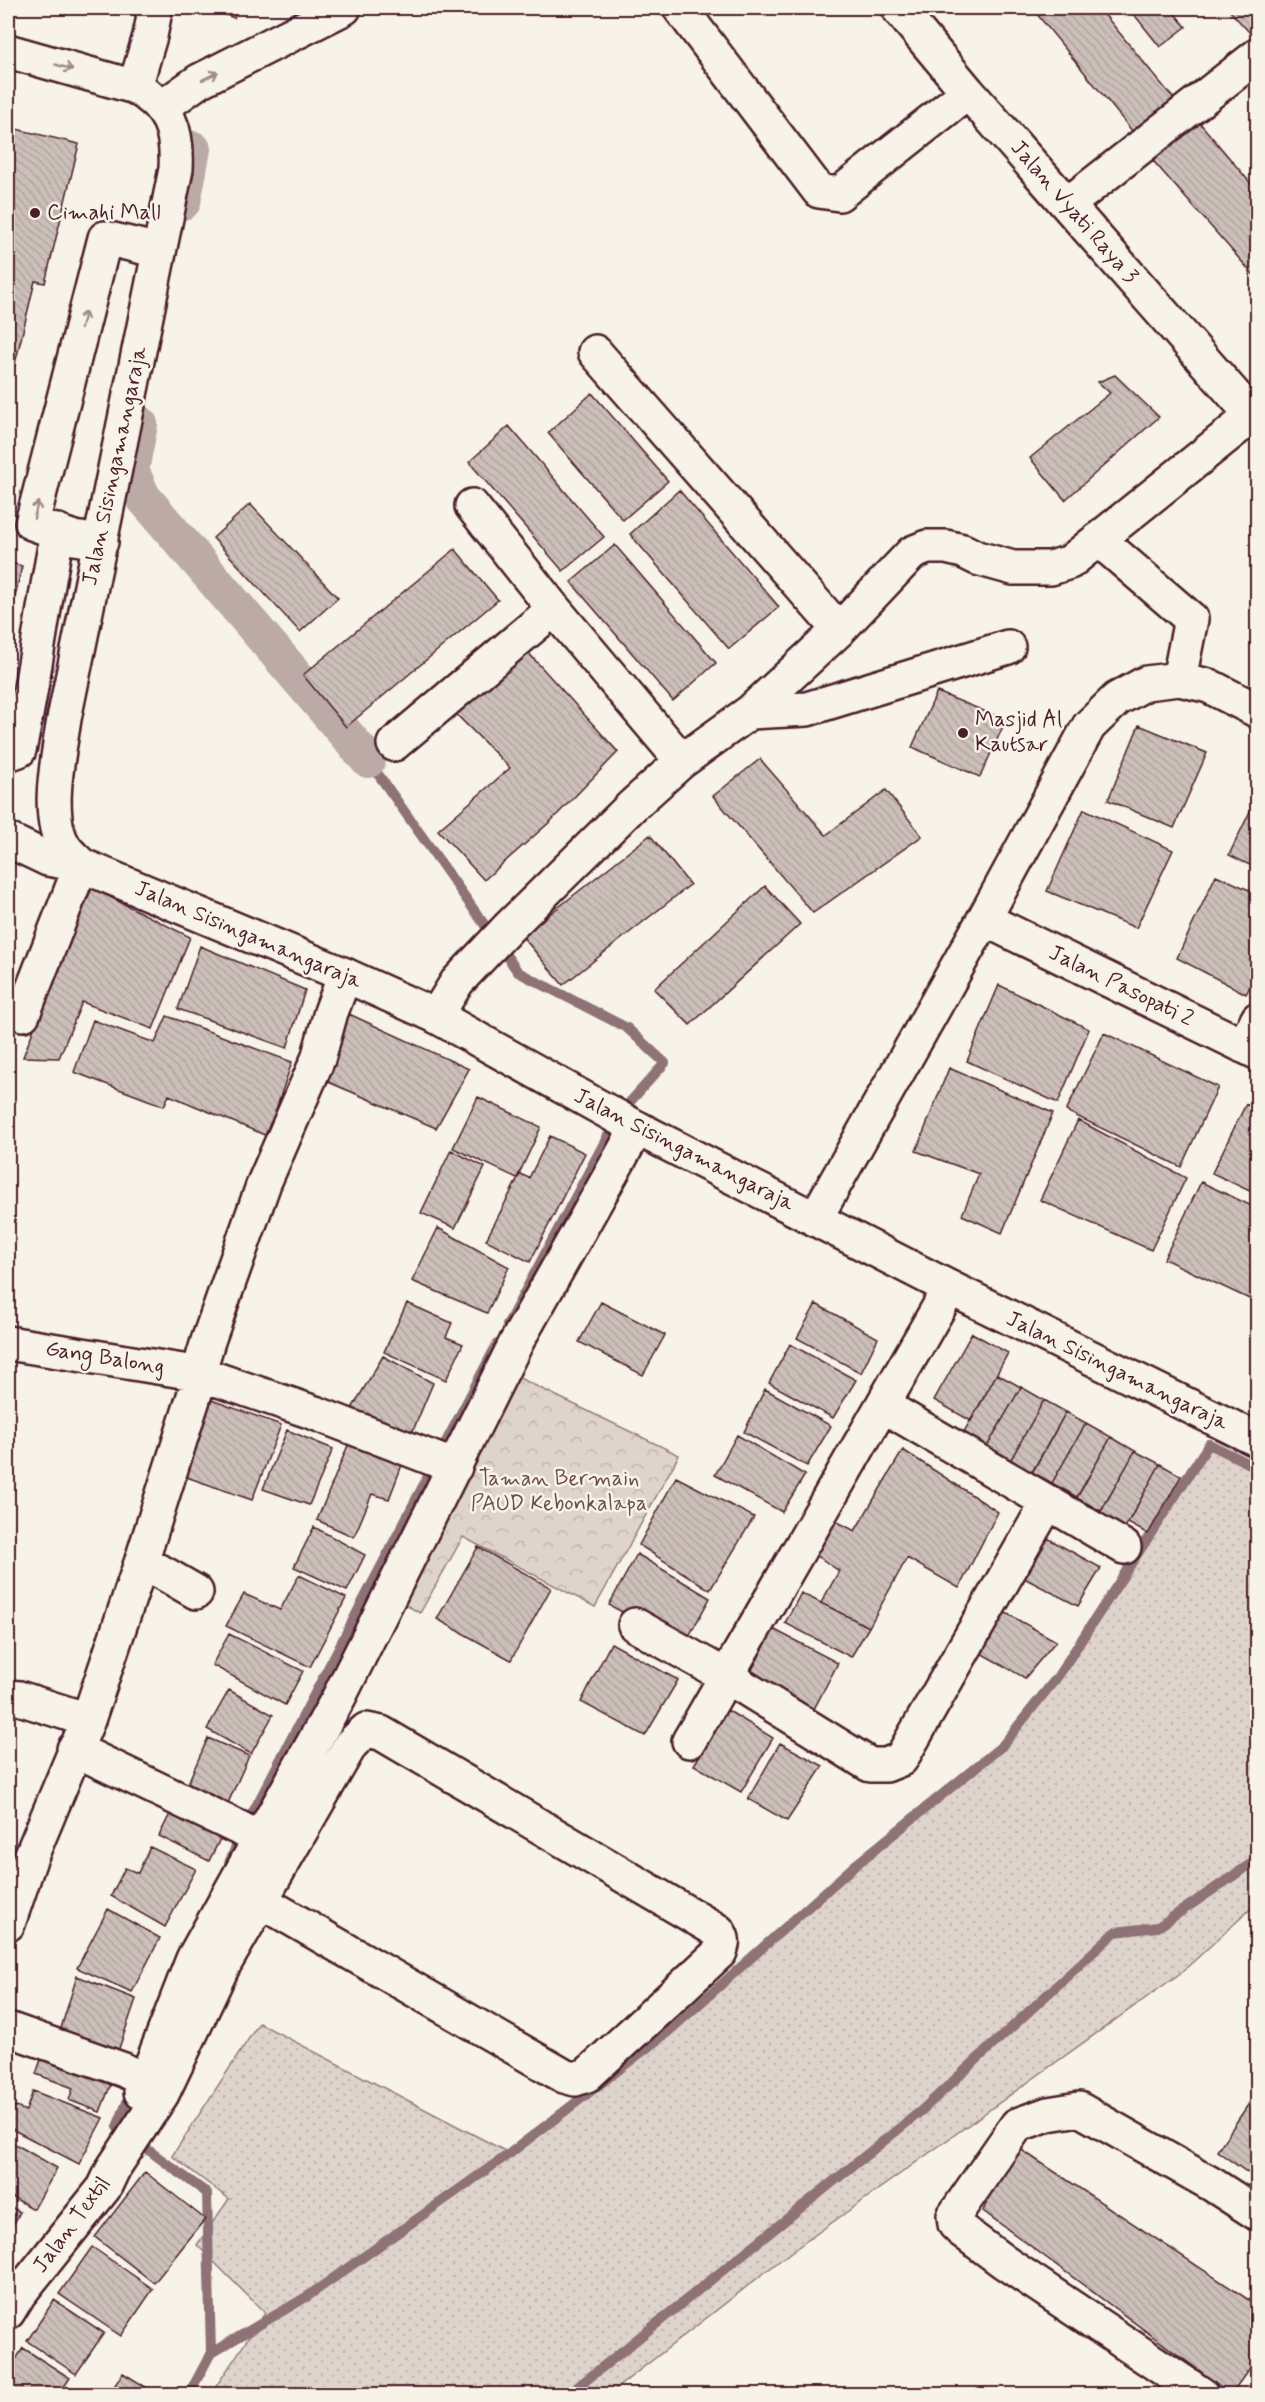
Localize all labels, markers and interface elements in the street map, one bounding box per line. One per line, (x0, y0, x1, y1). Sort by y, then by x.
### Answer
one-way arrow (54, 62, 73, 73)
one-way arrow (201, 69, 219, 81)
street label: Jalan Vyati Raya 3 (1004, 134, 1144, 290)
place label: Cimahi Mall (47, 199, 161, 227)
marker: Cimahi Mall (28, 206, 42, 220)
one-way arrow (77, 311, 89, 330)
street label: Jalan Sisingamangaraja (76, 343, 155, 588)
one-way arrow (30, 501, 42, 520)
place label: Masjid Al Kautsar (975, 706, 1062, 759)
marker: Masjid Al Kautsar (956, 726, 970, 740)
street label: Jalan Sisingamangaraja (130, 875, 366, 997)
street label: Jalan Pasopati 2 (1044, 939, 1198, 1033)
street label: Jalan Sisingamangaraja (569, 1082, 800, 1219)
street label: Jalan Sisingamangaraja (1001, 1305, 1233, 1438)
street label: Gang Balong (43, 1335, 167, 1384)
park label: Taman Bermain PAUD Kebonkalapa (471, 1465, 647, 1518)
street label: Jalan Textil (27, 2171, 117, 2279)

